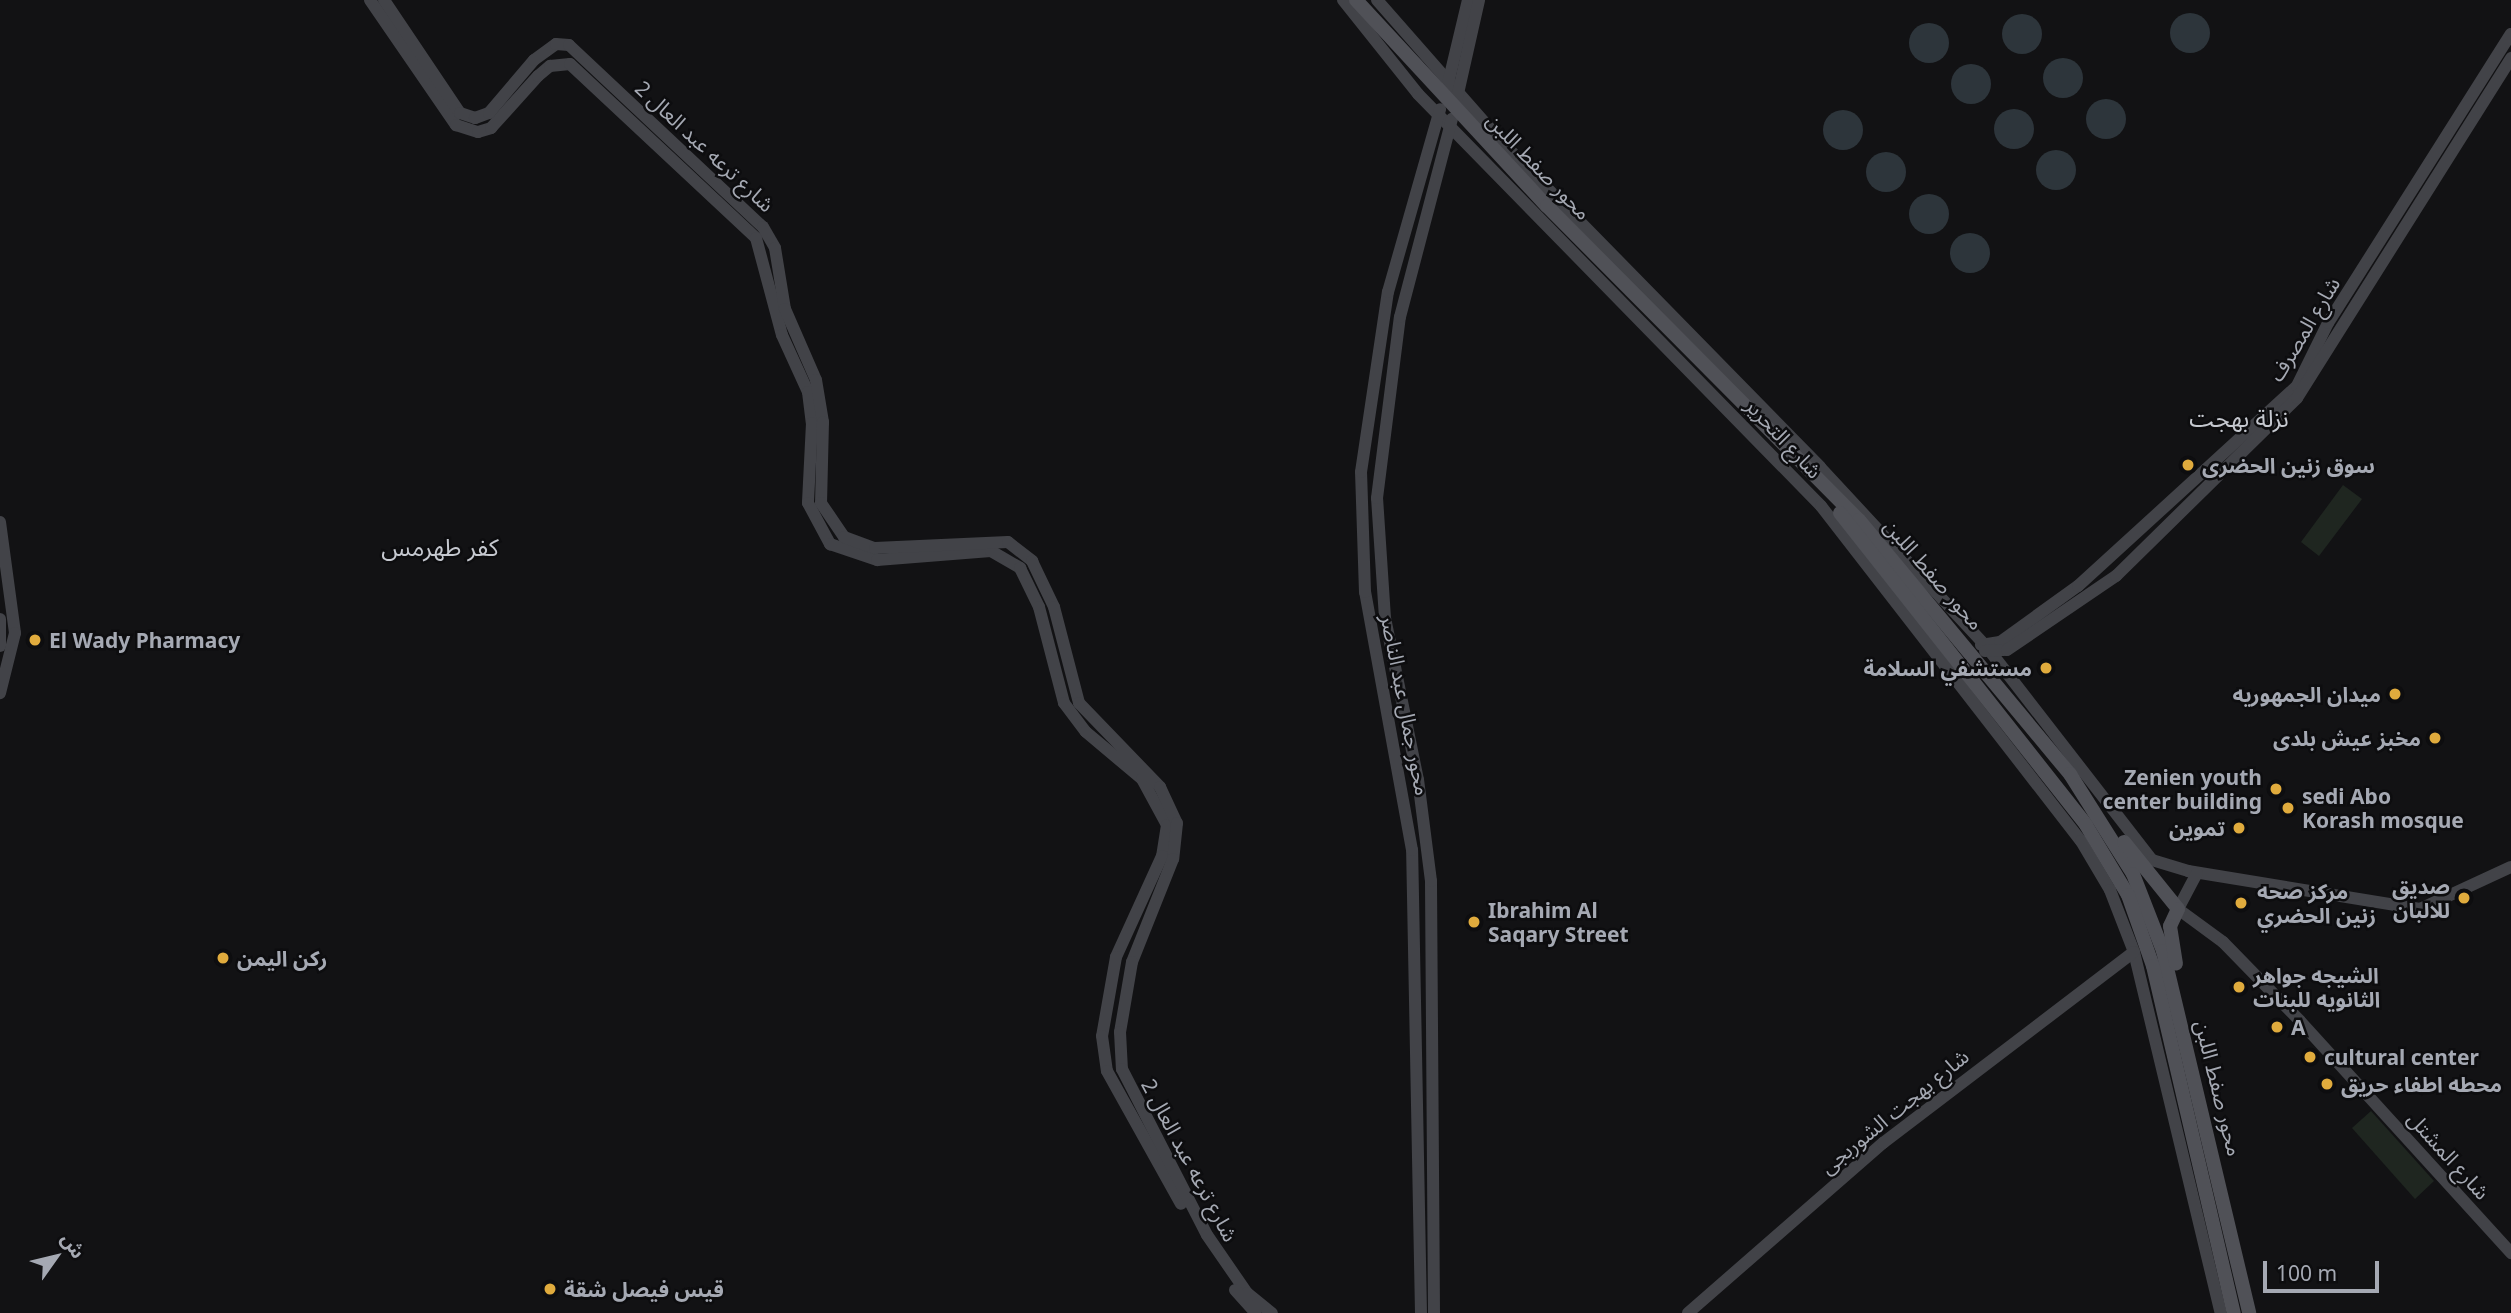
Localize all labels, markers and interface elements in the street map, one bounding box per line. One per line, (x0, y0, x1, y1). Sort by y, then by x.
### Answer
street label: شارع ترعه عبد العال 2 (630, 75, 780, 217)
street label: محور صفط اللبن (1482, 107, 1596, 225)
street label: شارع المصرف (2263, 272, 2345, 386)
street label: شارع التحرير (1741, 393, 1827, 483)
district label: نزلة بهجت (2189, 404, 2289, 432)
place label: سوق زنين الحضرى (2202, 452, 2375, 478)
marker: سوق زنين الحضرى (2180, 457, 2196, 473)
street label: محور صفط اللبن (1879, 513, 1989, 635)
district label: كفر طهرمس (381, 533, 499, 561)
street label: محور جمال عبد الناصر (1376, 612, 1436, 798)
place label: El Wady Pharmacy (49, 627, 240, 653)
marker: El Wady Pharmacy (27, 632, 43, 648)
place label: مستشفي السلامة (1863, 655, 2032, 681)
marker: مستشفي السلامة (2038, 660, 2054, 676)
place label: ميدان الجمهوريه (2232, 681, 2381, 707)
marker: ميدان الجمهوريه (2387, 686, 2403, 702)
place label: مخبز عيش بلدى (2273, 725, 2421, 751)
marker: مخبز عيش بلدى (2427, 730, 2443, 746)
place label: Zenien youth center building (2103, 764, 2262, 814)
marker: Zenien youth center building (2268, 781, 2284, 797)
place label: sedi Abo Korash mosque (2302, 783, 2464, 833)
marker: sedi Abo Korash mosque (2280, 800, 2296, 816)
place label: تموين (2169, 815, 2225, 841)
marker: تموين (2231, 820, 2247, 836)
place label: صديق للالبان (2392, 873, 2450, 923)
place label: مركز صحه زنين الحضري (2257, 878, 2376, 928)
marker: صديق للالبان (2456, 890, 2472, 906)
marker: مركز صحه زنين الحضري (2231, 893, 2251, 913)
place label: Ibrahim Al Saqary Street (1488, 897, 1629, 947)
marker: Ibrahim Al Saqary Street (1466, 914, 1482, 930)
place label: ركن اليمن (237, 945, 327, 971)
marker: ركن اليمن (215, 950, 231, 966)
place label: الشيجه جواهر الثانويه للبنات (2253, 962, 2380, 1012)
marker: الشيجه جواهر الثانويه للبنات (2231, 979, 2247, 995)
place label: A (2291, 1014, 2306, 1040)
street label: محور صفط اللبن (2190, 1017, 2248, 1159)
marker: A (2269, 1019, 2285, 1035)
street label: شارع بهجت الشوربجى (1814, 1043, 1974, 1179)
place label: cultural center (2324, 1044, 2479, 1070)
marker: cultural center (2302, 1049, 2318, 1065)
place label: محطه اطفاء حريق (2341, 1071, 2502, 1097)
street label: شارع ترعه عبد العال 2 (1136, 1074, 1244, 1246)
marker: محطه اطفاء حريق (2319, 1076, 2335, 1092)
street label: شارع المشتل (2403, 1106, 2495, 1204)
north arrow (21, 1222, 91, 1292)
text: ش (55, 1227, 91, 1263)
scale bar (2266, 1246, 2382, 1290)
text: 100 m (2276, 1259, 2337, 1287)
place label: قيس فيصل شقة (564, 1276, 724, 1302)
marker: قيس فيصل شقة (542, 1281, 558, 1297)

